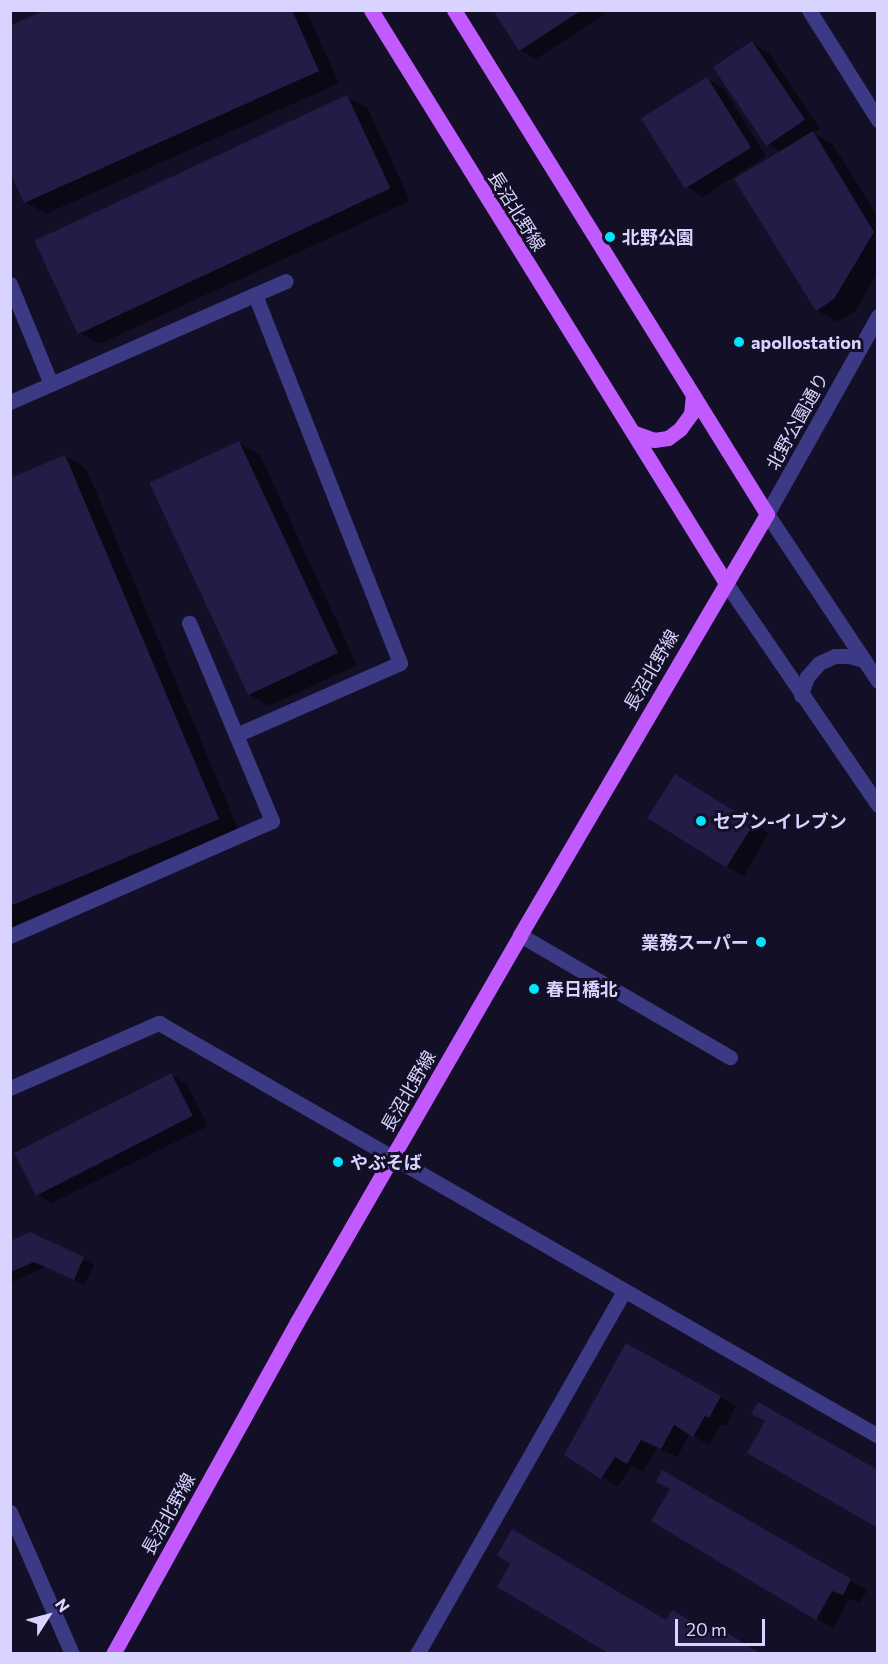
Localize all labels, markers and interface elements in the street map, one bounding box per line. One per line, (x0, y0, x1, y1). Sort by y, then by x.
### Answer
street label: 長沼北野線 (484, 167, 550, 255)
place label: 北野公園 (622, 226, 694, 248)
marker: 北野公園 (603, 230, 617, 244)
place label: apollostation (751, 331, 861, 353)
marker: apollostation (732, 335, 746, 349)
street label: 北野公園通り (761, 369, 833, 473)
street label: 長沼北野線 (619, 626, 683, 714)
place label: セブン-イレブン (713, 810, 847, 832)
marker: セブン-イレブン (694, 814, 708, 828)
place label: 業務スーパー (641, 931, 749, 953)
marker: 業務スーパー (754, 935, 768, 949)
place label: 春日橋北 (546, 978, 618, 1000)
marker: 春日橋北 (527, 982, 541, 996)
street label: 長沼北野線 (376, 1047, 440, 1135)
place label: やぶそば (350, 1151, 422, 1173)
marker: やぶそば (331, 1155, 345, 1169)
street label: 長沼北野線 (137, 1469, 199, 1559)
north arrow (18, 1586, 78, 1646)
text: N (52, 1595, 74, 1616)
scale bar (678, 1607, 768, 1645)
text: 20 m (686, 1618, 727, 1640)

